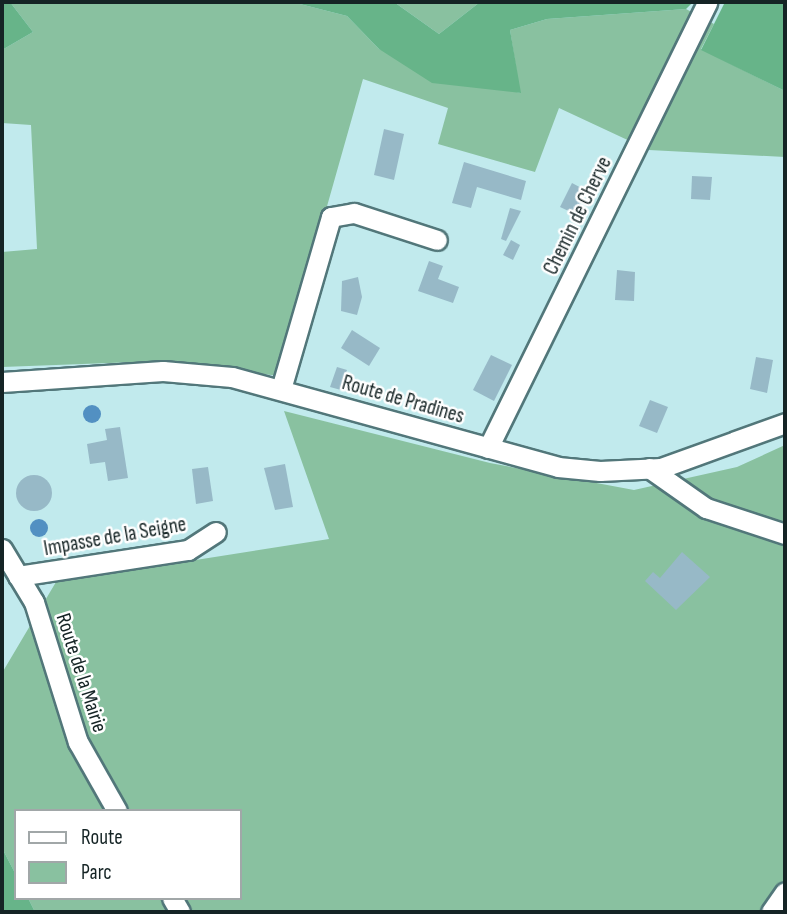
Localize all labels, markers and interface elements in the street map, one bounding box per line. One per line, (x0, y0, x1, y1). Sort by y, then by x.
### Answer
street label: Chemin de Cherve (539, 153, 617, 279)
street label: Route de Pradines (339, 371, 467, 429)
street label: Impasse de la Seigne (42, 512, 188, 562)
street label: Route de la Mairie (50, 610, 112, 736)
legend (14, 809, 242, 900)
text: Route (81, 825, 123, 850)
text: Parc (81, 860, 112, 885)

